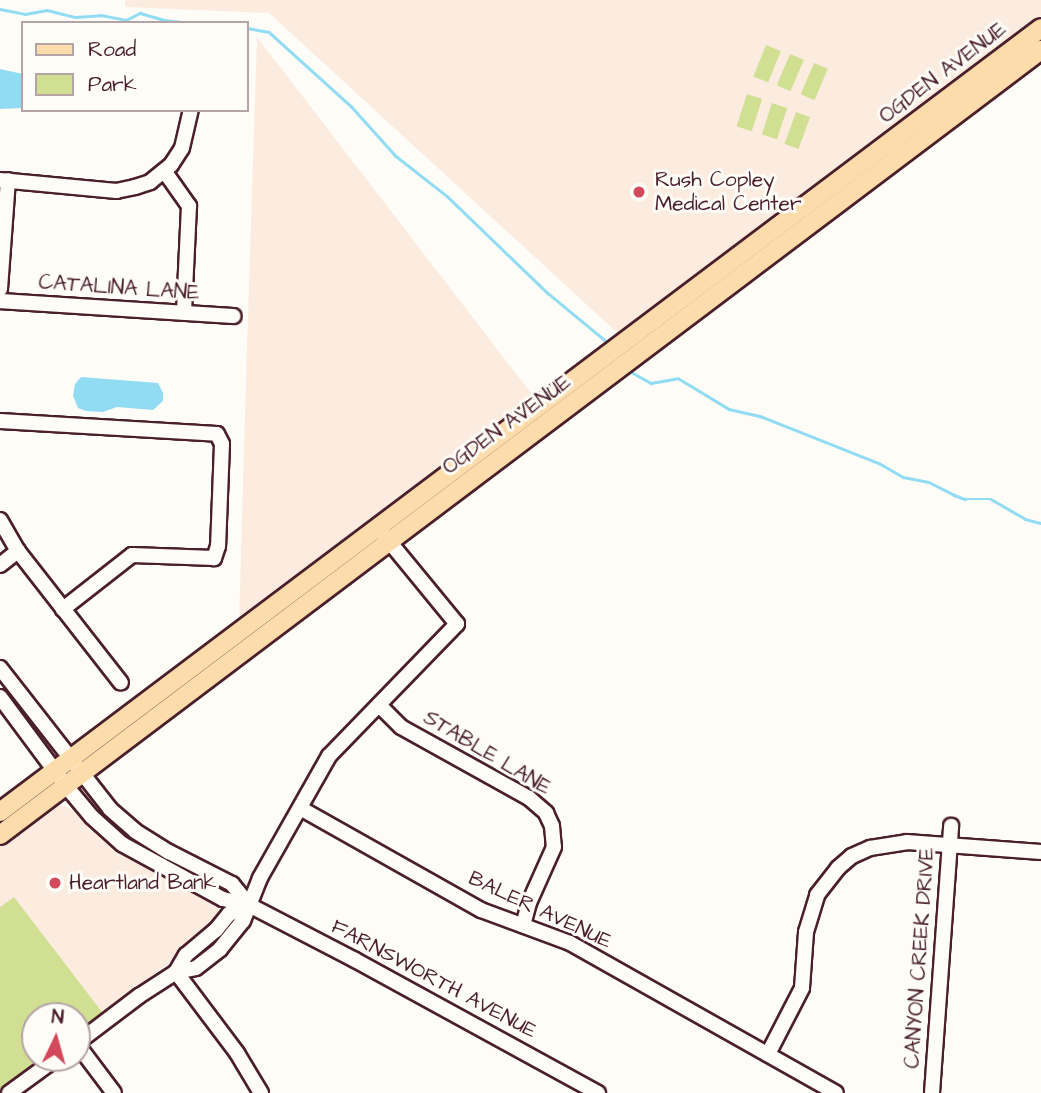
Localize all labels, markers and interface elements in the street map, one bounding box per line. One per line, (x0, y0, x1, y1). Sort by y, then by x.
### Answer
street label: OGDEN AVENUE (874, 17, 1012, 129)
legend (21, 21, 248, 112)
text: Road (88, 35, 136, 64)
text: Park (88, 70, 137, 99)
place label: Rush Copley Medical Center (655, 167, 802, 217)
marker: Rush Copley Medical Center (629, 182, 649, 202)
street label: CATALINA LANE (38, 270, 200, 306)
street label: OGDEN AVENUE (438, 370, 576, 480)
street label: STABLE LANE (419, 705, 555, 801)
street label: CANYON CREEK DRIVE (900, 847, 940, 1069)
street label: BALER AVENUE (464, 866, 616, 954)
place label: Heartland Bank (69, 870, 217, 896)
marker: Heartland Bank (47, 875, 63, 891)
street label: FARNSWORTH AVENUE (327, 914, 541, 1044)
north arrow (21, 1002, 91, 1072)
text: N (51, 1004, 65, 1032)

